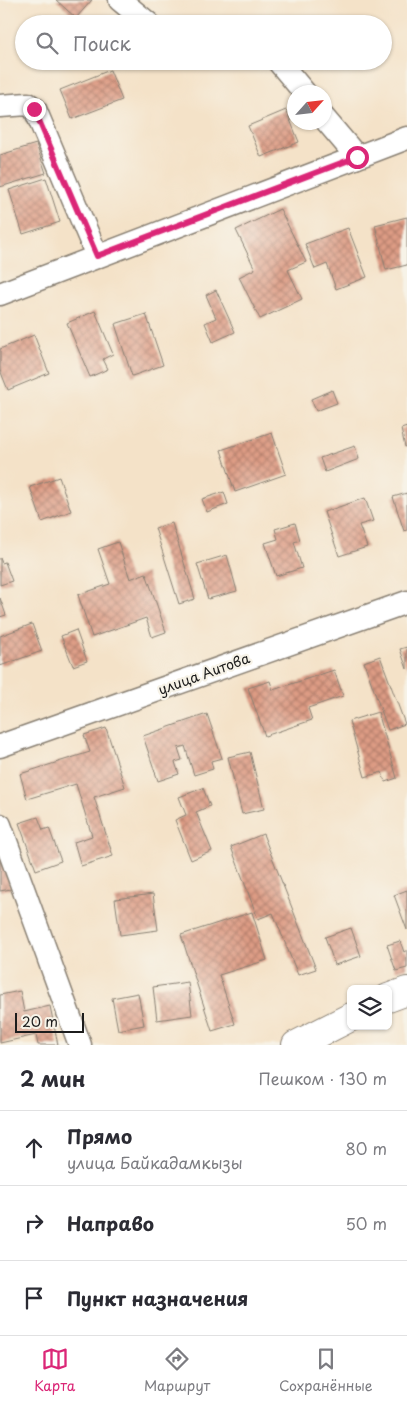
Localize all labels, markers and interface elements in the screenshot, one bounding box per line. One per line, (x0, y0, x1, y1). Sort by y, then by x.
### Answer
search box (15, 15, 392, 70)
icon: search (33, 29, 61, 57)
text: Поиск (73, 29, 131, 57)
north arrow (287, 85, 332, 130)
route end (23, 98, 46, 121)
route start (346, 146, 369, 169)
street label: улица Аитова (155, 647, 253, 700)
map controls (347, 985, 392, 1030)
button: layers (347, 985, 392, 1030)
scale bar (15, 1010, 84, 1033)
text: 20 m (22, 1011, 58, 1032)
text: 2 мин (20, 1062, 85, 1094)
text: Пешком · 130 m (259, 1066, 387, 1090)
text: Прямо (67, 1122, 132, 1150)
icon: ahead (20, 1134, 48, 1162)
text: 80 m (345, 1136, 387, 1160)
text: улица Байкадамкызы (67, 1150, 243, 1174)
icon: right (20, 1209, 48, 1237)
text: Направо (67, 1209, 154, 1237)
text: 50 m (346, 1211, 387, 1235)
icon: arrive (20, 1284, 48, 1312)
text: Пункт назначения (67, 1284, 248, 1312)
tab: Карта (34, 1345, 75, 1396)
tab: Маршрут (144, 1345, 210, 1396)
tab: Сохранённые (279, 1345, 373, 1396)

